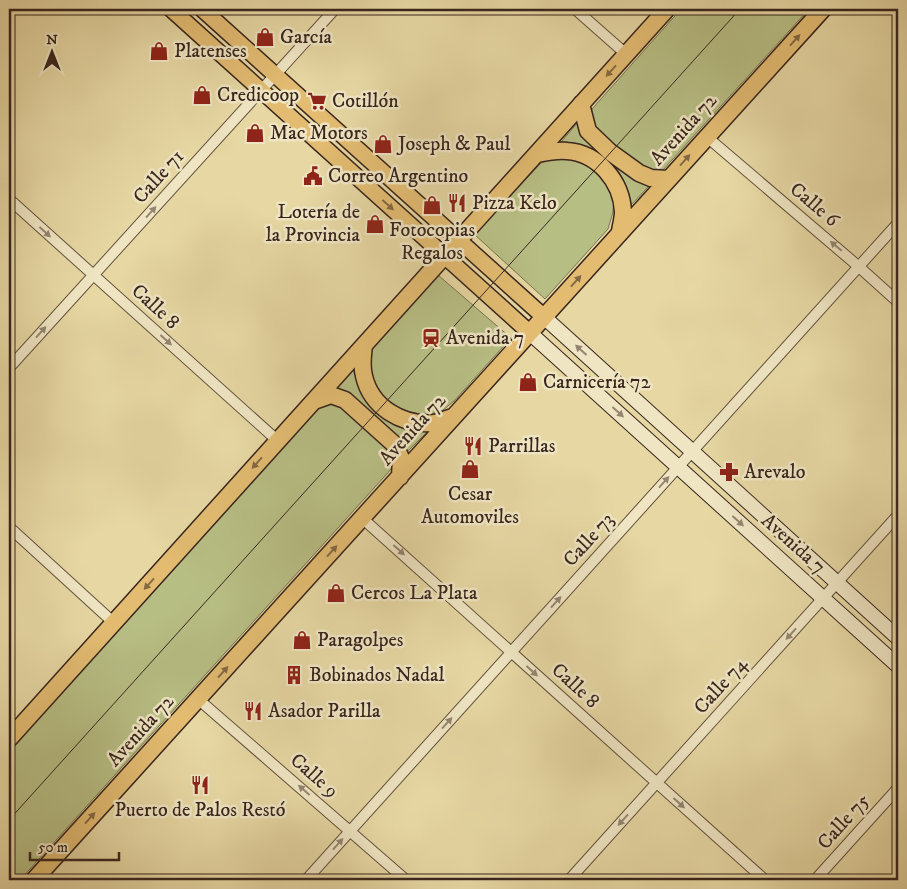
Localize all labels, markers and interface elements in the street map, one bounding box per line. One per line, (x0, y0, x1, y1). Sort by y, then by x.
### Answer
place label: García (280, 25, 333, 50)
shop icon: García (254, 26, 276, 48)
north arrow (28, 28, 78, 78)
text: N (46, 31, 58, 49)
one-way arrow (789, 33, 800, 46)
place label: Platenses (174, 39, 247, 64)
shop icon: Platenses (148, 40, 170, 62)
one-way arrow (606, 65, 617, 77)
place label: Credicoop (217, 83, 299, 108)
shop icon: Credicoop (191, 84, 213, 106)
place label: Cotillón (332, 89, 399, 114)
street label: Avenida 72 (645, 89, 723, 171)
supermarket icon: Cotillón (306, 90, 328, 112)
place label: Mac Motors (270, 121, 368, 146)
shop icon: Mac Motors (244, 122, 266, 144)
place label: Joseph & Paul (396, 132, 510, 157)
shop icon: Joseph & Paul (372, 133, 394, 155)
street label: Calle 71 (128, 145, 190, 209)
one-way arrow (680, 154, 691, 167)
place label: Correo Argentino (328, 164, 468, 189)
public building icon: Correo Argentino (302, 165, 324, 187)
street label: Calle 6 (784, 177, 844, 233)
place label: Pizza Kelo (472, 191, 557, 216)
restaurant icon: Pizza Kelo (446, 192, 468, 214)
shop icon: Fotocopias Regalos (421, 194, 443, 216)
one-way arrow (382, 199, 394, 211)
place label: Lotería de la Provincia (266, 200, 360, 248)
one-way arrow (145, 205, 156, 218)
shop icon: Lotería de la Provincia (364, 213, 386, 235)
place label: Fotocopias Regalos (389, 218, 475, 266)
one-way arrow (39, 226, 52, 237)
one-way arrow (829, 241, 842, 252)
one-way arrow (571, 274, 582, 287)
street label: Calle 8 (126, 279, 184, 335)
one-way arrow (36, 326, 47, 339)
place label: Avenida 7 (446, 326, 524, 351)
station icon: Avenida 7 (420, 327, 442, 349)
one-way arrow (159, 334, 171, 346)
one-way arrow (575, 344, 587, 356)
place label: Carnicería 72 (543, 370, 651, 395)
shop icon: Carnicería 72 (517, 371, 539, 393)
street label: Avenida 72 (374, 389, 452, 471)
one-way arrow (611, 407, 624, 418)
place label: Parrillas (488, 434, 556, 459)
restaurant icon: Parrillas (462, 435, 484, 457)
one-way arrow (251, 457, 263, 469)
shop icon: Cesar Automoviles (459, 458, 481, 480)
place label: Arevalo (744, 460, 805, 485)
pharmacy icon: Arevalo (718, 461, 740, 483)
one-way arrow (658, 476, 670, 488)
place label: Cesar Automoviles (421, 482, 519, 530)
street label: Calle 73 (558, 508, 620, 572)
street label: Avenida 7 (756, 509, 830, 579)
one-way arrow (732, 516, 745, 527)
one-way arrow (392, 545, 405, 556)
one-way arrow (326, 546, 338, 558)
one-way arrow (143, 577, 154, 590)
place label: Cercos La Plata (351, 581, 478, 606)
shop icon: Cercos La Plata (325, 582, 347, 604)
one-way arrow (550, 596, 561, 609)
place label: Paragolpes (317, 628, 404, 653)
one-way arrow (785, 628, 797, 640)
shop icon: Paragolpes (291, 629, 313, 651)
street label: Calle 74 (689, 652, 753, 720)
street label: Calle 8 (546, 658, 604, 714)
place label: Bobinados Nadal (309, 663, 444, 688)
building icon: Bobinados Nadal (283, 664, 305, 686)
one-way arrow (526, 665, 538, 677)
one-way arrow (217, 666, 229, 678)
street label: Avenida 72 (102, 690, 180, 772)
place label: Asador Parilla (268, 699, 381, 724)
restaurant icon: Asador Parilla (242, 700, 264, 722)
one-way arrow (441, 718, 453, 730)
street label: Calle 9 (285, 748, 343, 804)
restaurant icon: Puerto de Palos Restó (189, 774, 211, 796)
one-way arrow (298, 784, 310, 796)
street label: Calle 75 (812, 789, 876, 855)
place label: Puerto de Palos Restó (115, 798, 286, 823)
one-way arrow (672, 798, 685, 809)
one-way arrow (85, 812, 96, 825)
one-way arrow (618, 813, 629, 826)
scale bar (30, 829, 119, 861)
text: 50 m (38, 838, 68, 857)
one-way arrow (332, 838, 343, 850)

